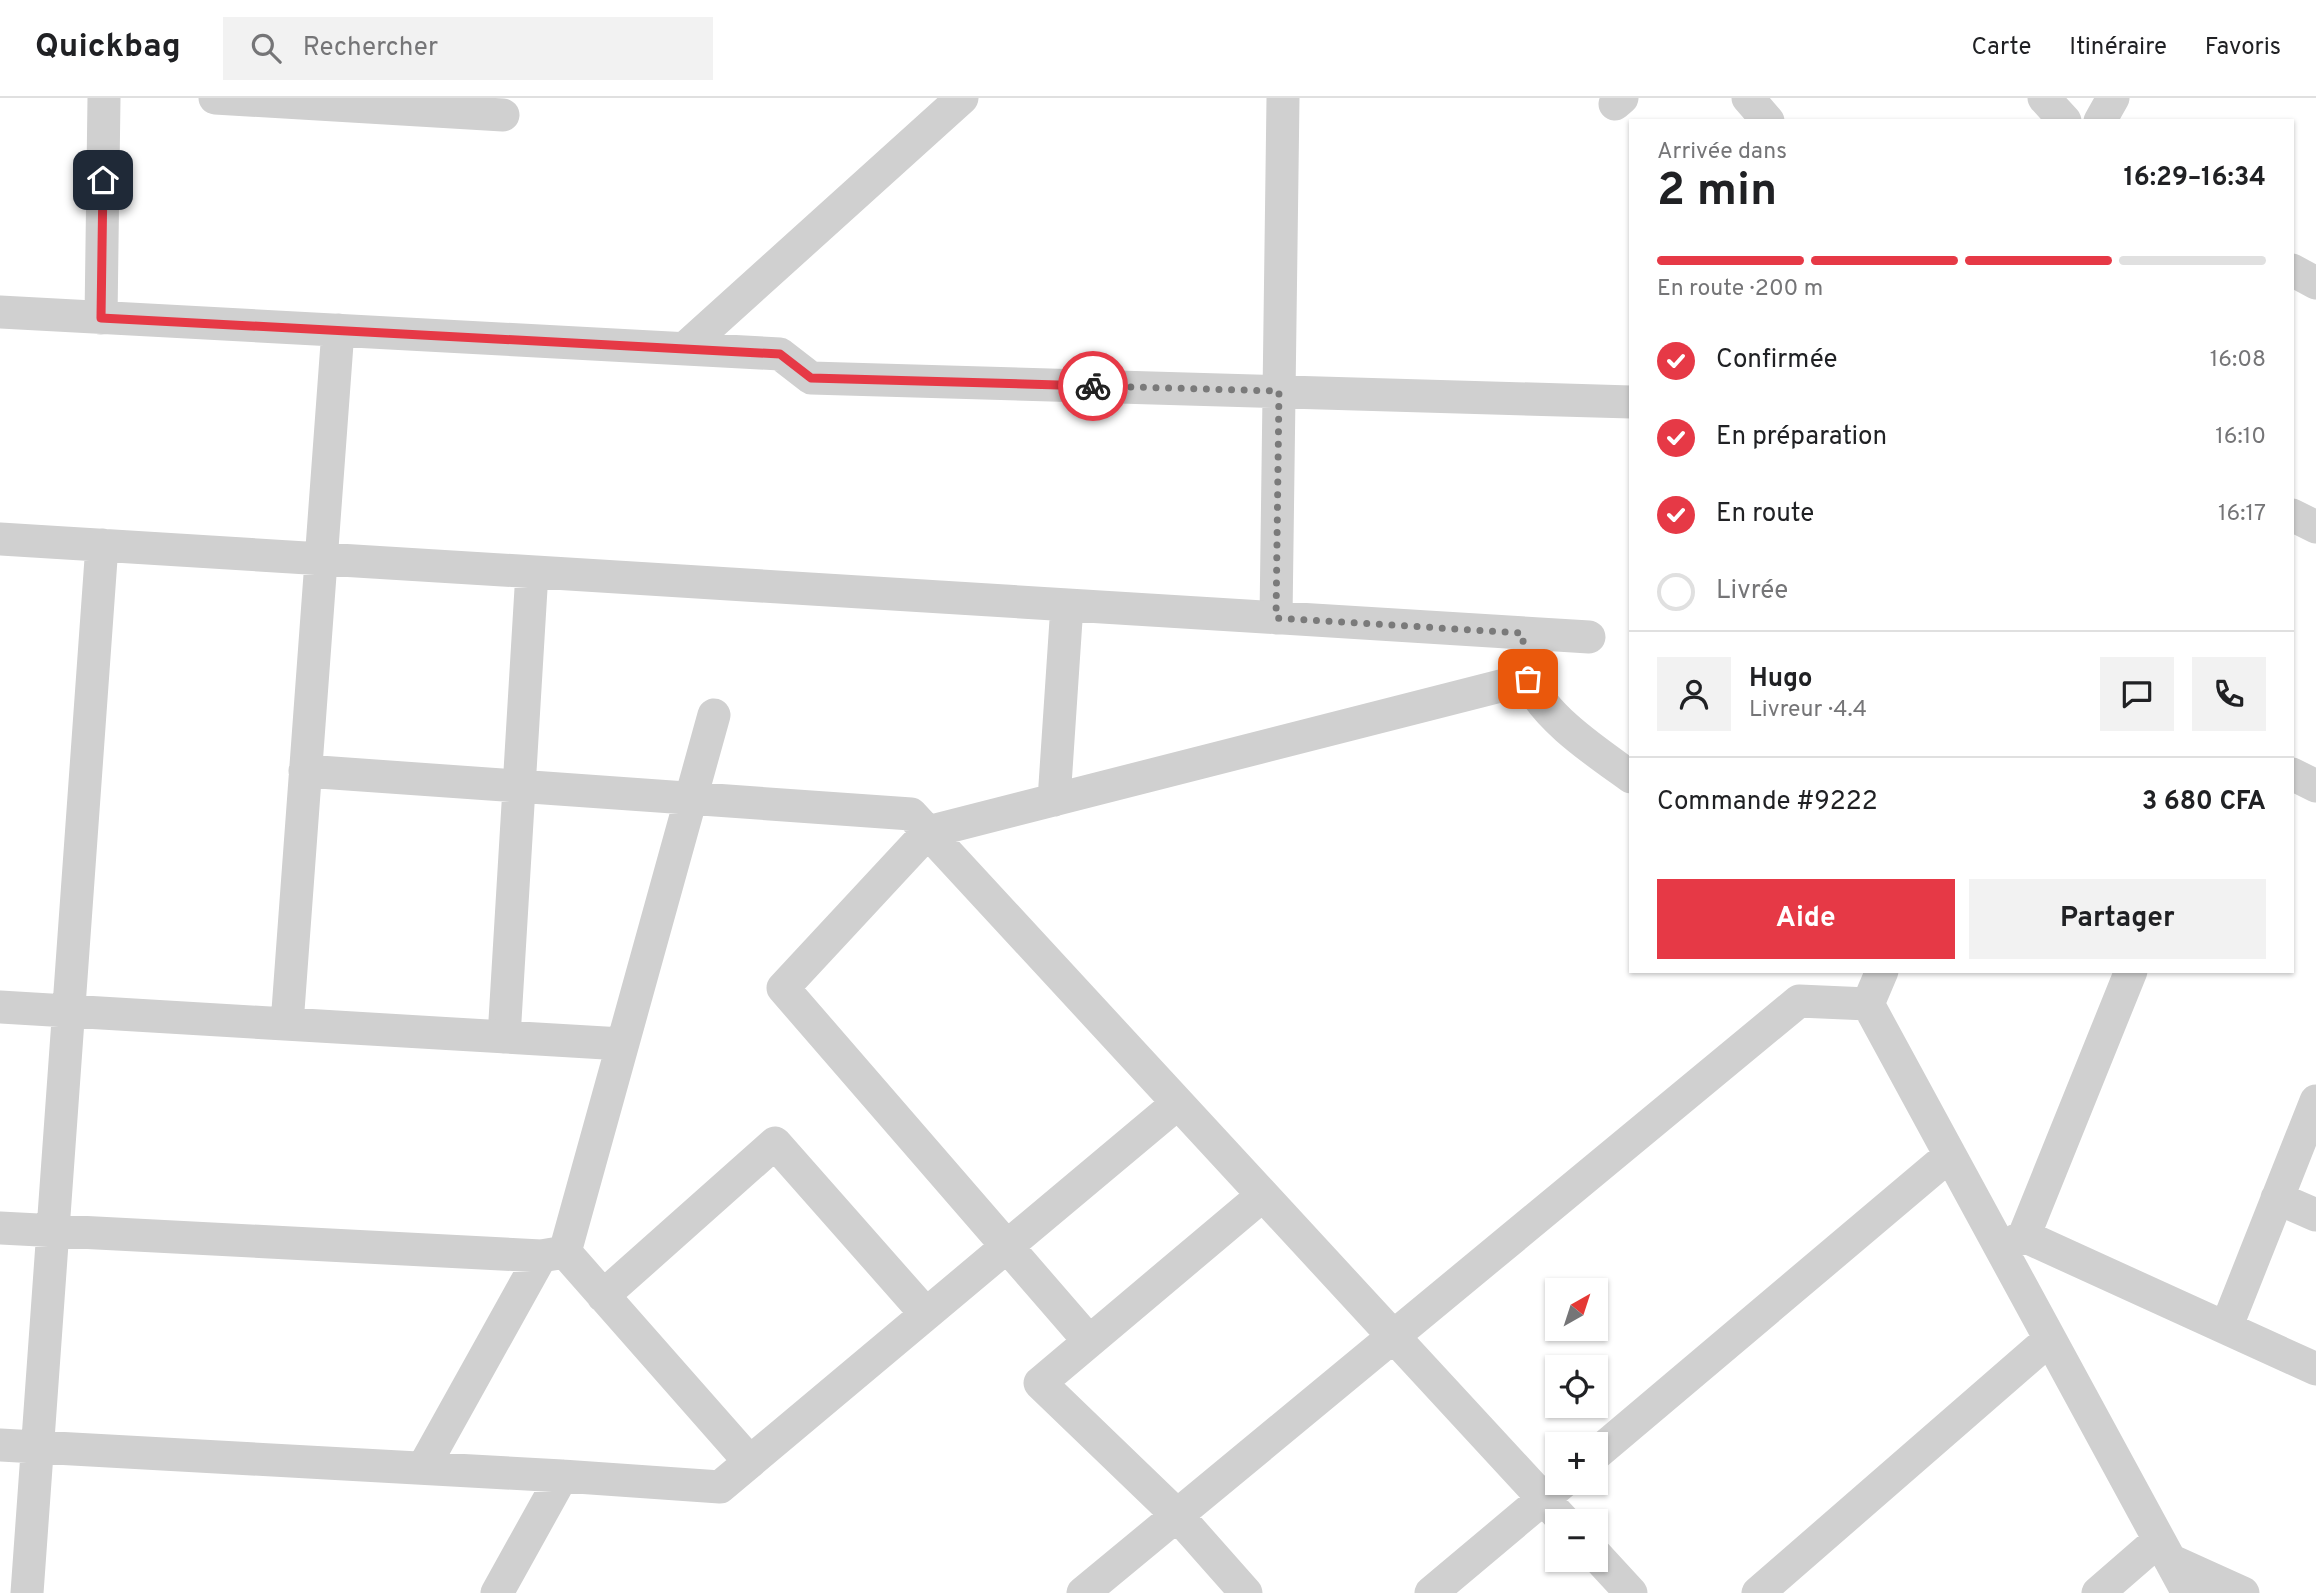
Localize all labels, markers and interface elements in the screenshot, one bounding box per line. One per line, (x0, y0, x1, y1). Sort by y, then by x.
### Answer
search box (223, 17, 713, 80)
text: Quickbag (35, 27, 181, 69)
icon: search (247, 29, 285, 67)
text: Rechercher (303, 32, 438, 65)
text: Carte (1971, 33, 2031, 63)
text: Itinéraire (2069, 33, 2167, 63)
text: Favoris (2205, 33, 2281, 63)
text: Arrivée dans (1657, 138, 1787, 167)
pin (73, 150, 133, 210)
icon: home (84, 161, 122, 199)
text: 16:29–16:34 (2123, 162, 2266, 195)
text: 2 min (1657, 163, 1777, 222)
text: En route · 200 m (1657, 275, 1823, 304)
icon: check (1657, 342, 1695, 380)
text: Confirmée (1716, 344, 1838, 377)
text: 16:08 (2210, 346, 2266, 375)
courier (1058, 351, 1128, 421)
icon: bike (1074, 367, 1112, 405)
icon: check (1657, 419, 1695, 457)
text: En préparation (1716, 421, 1887, 454)
text: 16:10 (2215, 423, 2266, 452)
icon: check (1657, 496, 1695, 534)
text: En route (1716, 498, 1814, 531)
text: 16:17 (2218, 500, 2266, 529)
text: Livrée (1716, 575, 1788, 608)
pin (1498, 649, 1558, 709)
button: person (1657, 657, 1731, 731)
button: chat (2100, 657, 2174, 731)
button: phone (2192, 657, 2266, 731)
icon: bag (1509, 660, 1547, 698)
text: Hugo (1749, 663, 1812, 696)
text: Livreur · 4.4 (1749, 696, 1867, 725)
text: Commande #9222 (1657, 786, 1878, 819)
text: 3 680 CFA (2142, 786, 2266, 819)
button: Aide (1657, 879, 1955, 959)
button: Partager (1969, 879, 2266, 959)
north arrow (1545, 1278, 1608, 1340)
map controls (1545, 1278, 1608, 1572)
button: locate (1545, 1355, 1608, 1418)
button: + (1545, 1432, 1608, 1495)
button: − (1545, 1509, 1608, 1572)

